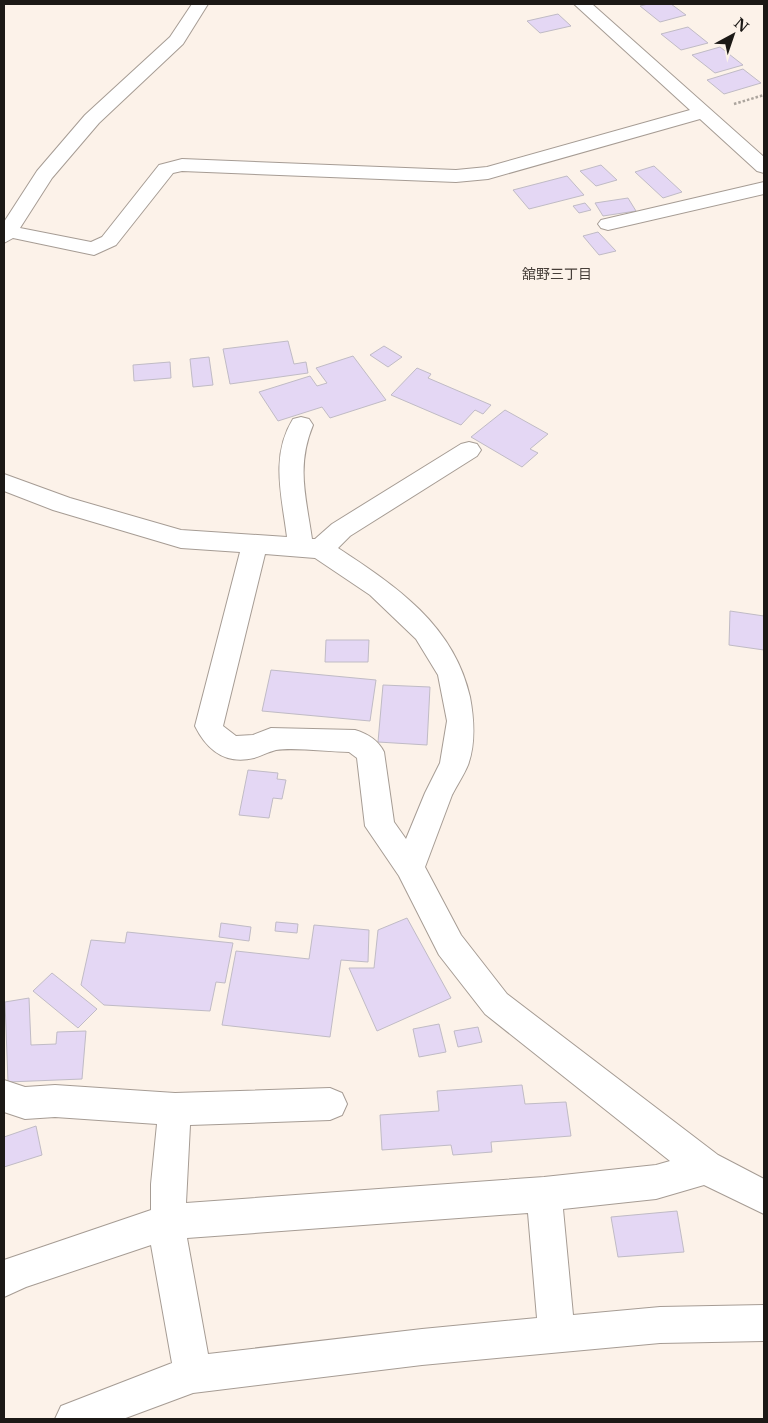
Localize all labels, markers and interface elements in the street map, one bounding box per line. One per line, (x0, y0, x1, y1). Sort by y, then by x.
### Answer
north arrow (708, 10, 758, 60)
text: N (731, 14, 752, 36)
district label: 舘野三丁目 (522, 265, 592, 283)

